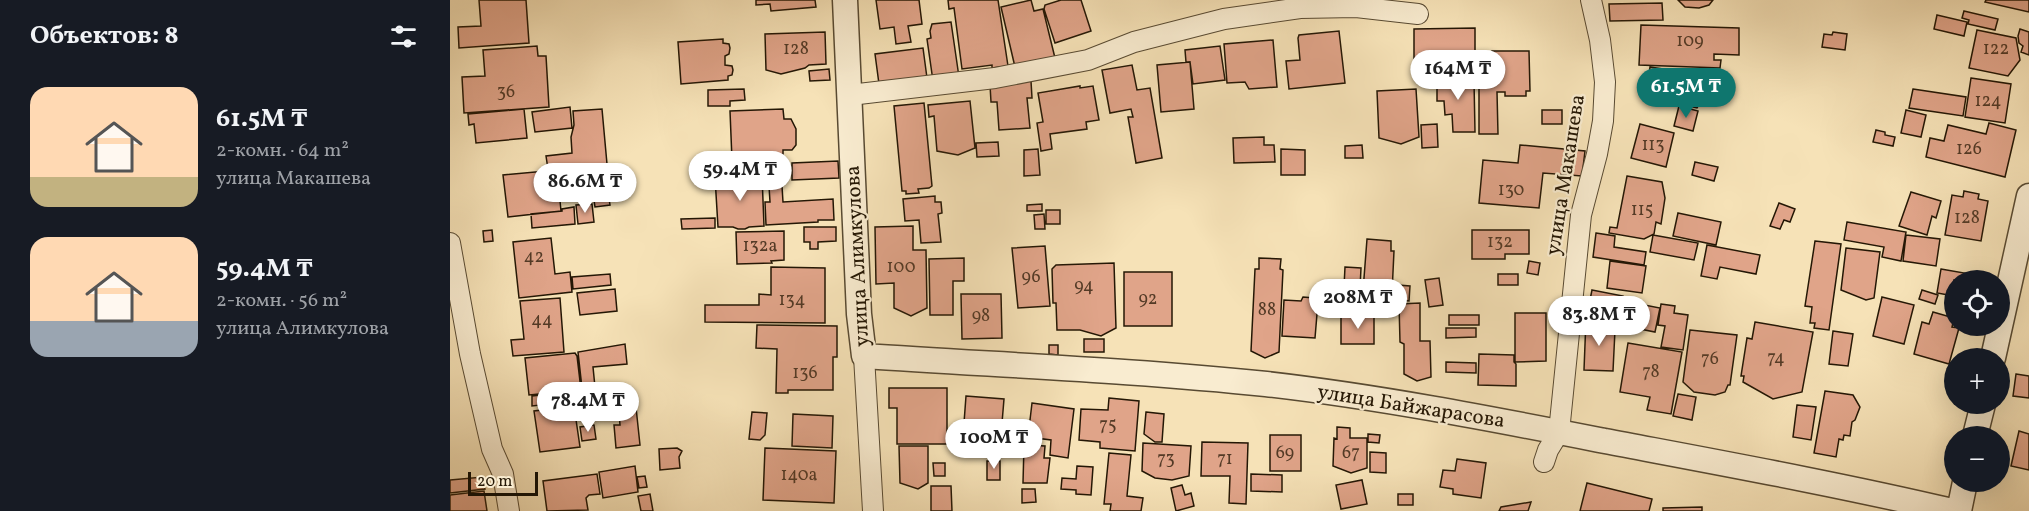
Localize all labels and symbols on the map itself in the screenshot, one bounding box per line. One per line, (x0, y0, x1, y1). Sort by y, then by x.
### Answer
house number: 109 (1676, 29, 1704, 54)
house number: 128 (783, 37, 809, 62)
house number: 122 (1983, 37, 2009, 62)
pin: 164M ₸ (1409, 50, 1507, 101)
pin: 61.5M ₸ (1631, 68, 1741, 119)
house number: 36 (497, 80, 515, 105)
house number: 124 (1975, 89, 2001, 114)
street label: улица Макашева (1539, 92, 1593, 258)
house number: 113 (1641, 133, 1665, 158)
house number: 126 (1956, 137, 1982, 162)
pin: 59.4M ₸ (685, 151, 795, 202)
pin: 86.6M ₸ (530, 163, 640, 214)
street label: улица Алимкулова (839, 165, 877, 347)
house number: 130 (1498, 178, 1525, 203)
house number: 115 (1631, 198, 1653, 223)
house number: 128 (1954, 206, 1980, 231)
house number: 132 (1487, 230, 1513, 255)
house number: 132а (743, 234, 777, 259)
house number: 42 (524, 245, 544, 270)
house number: 100 (887, 255, 916, 280)
house number: 96 (1021, 265, 1041, 290)
house number: 94 (1074, 274, 1094, 299)
pin: 208M ₸ (1309, 279, 1407, 330)
house number: 92 (1138, 287, 1158, 312)
house number: 134 (779, 288, 805, 313)
pin: 83.8M ₸ (1544, 296, 1654, 347)
house number: 88 (1258, 298, 1276, 323)
house number: 98 (972, 304, 990, 329)
house number: 44 (531, 308, 553, 333)
house number: 74 (1767, 346, 1785, 371)
house number: 76 (1701, 347, 1719, 372)
house number: 78 (1642, 360, 1660, 385)
house number: 136 (792, 361, 818, 386)
street label: улица Байжарасова (1315, 378, 1507, 436)
pin: 78.4M ₸ (533, 382, 643, 433)
house number: 75 (1099, 413, 1117, 438)
pin: 100M ₸ (945, 419, 1043, 470)
house number: 69 (1276, 441, 1294, 466)
house number: 67 (1342, 441, 1360, 466)
house number: 73 (1157, 447, 1175, 472)
house number: 71 (1217, 447, 1233, 472)
house number: 140а (780, 463, 818, 488)
scale bar (468, 469, 538, 496)

